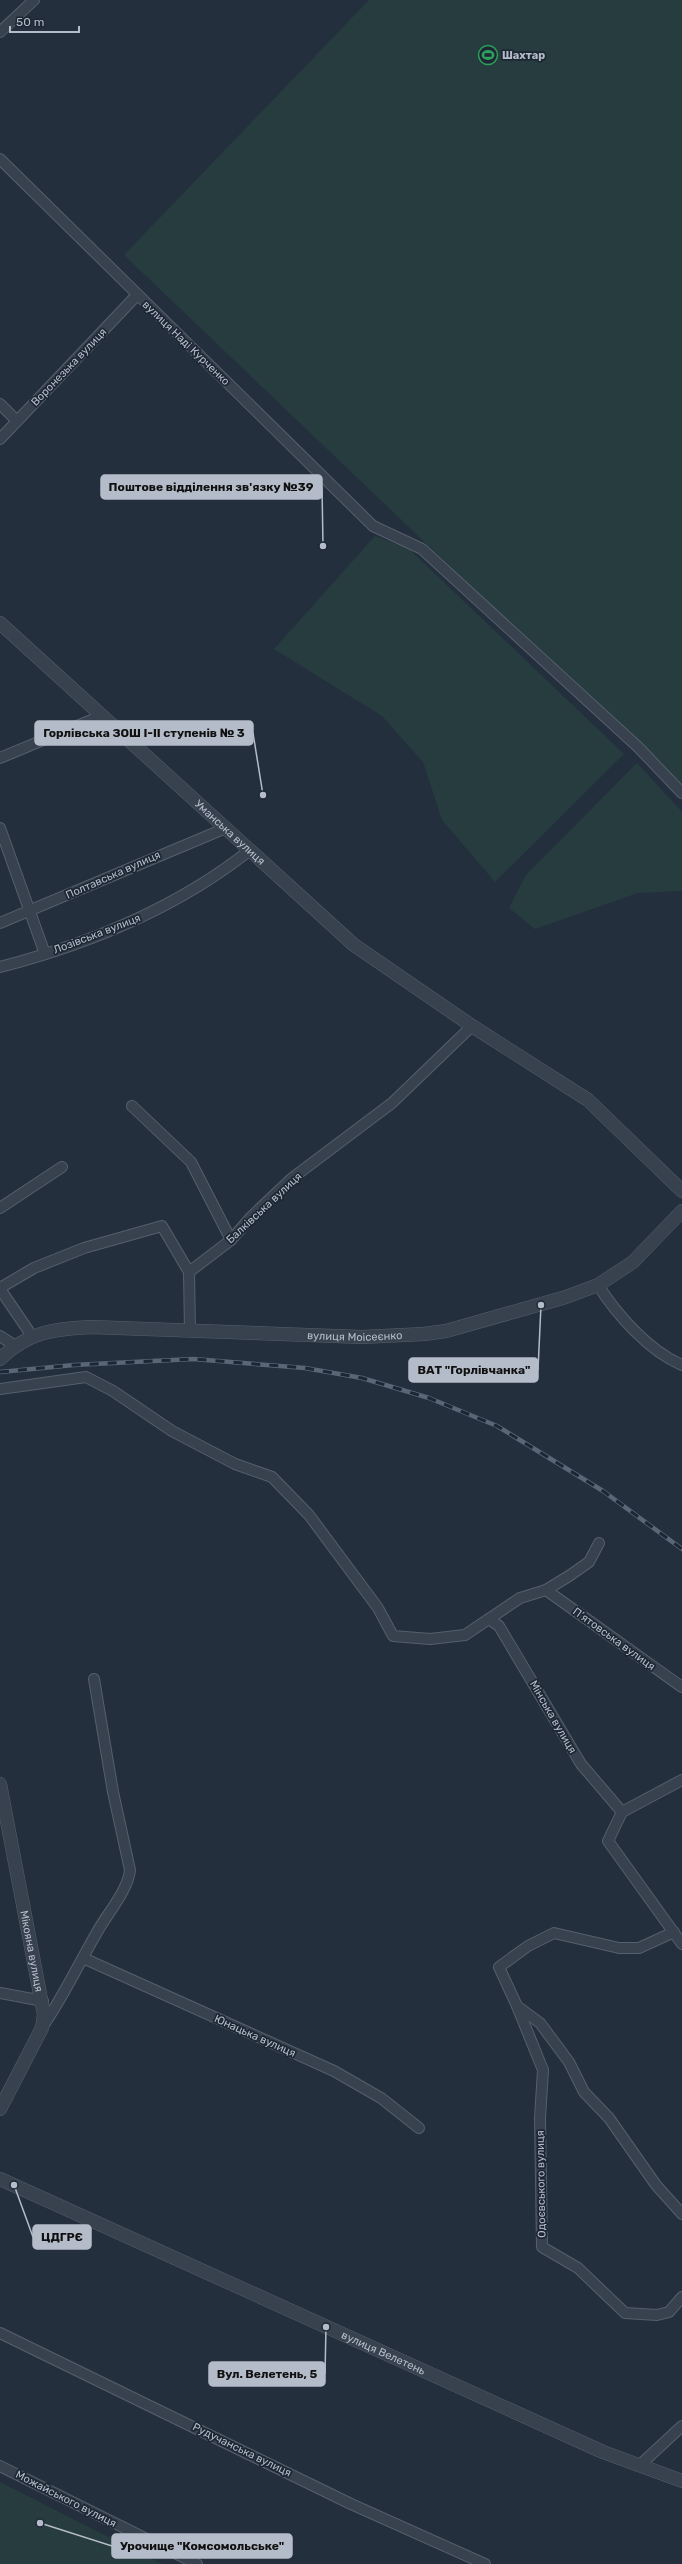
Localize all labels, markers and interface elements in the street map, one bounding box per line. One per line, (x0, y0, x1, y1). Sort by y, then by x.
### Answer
scale bar (10, 8, 79, 34)
text: 50 m (16, 15, 44, 29)
sports icon: Шахтар (477, 44, 499, 66)
place label: Шахтар (502, 49, 545, 62)
street label: вулиця Наді Курченко (140, 298, 232, 388)
street label: Воронезька вулиця (29, 325, 109, 409)
callout: Поштове відділення зв'язку №39 (101, 475, 322, 499)
text: Поштове відділення зв'язку №39 (109, 480, 314, 494)
callout: Горлівська ЗОШ І-ІІ ступенів № 3 (35, 721, 253, 745)
text: Горлівська ЗОШ І-ІІ ступенів № 3 (43, 726, 245, 740)
street label: Уманська вулиця (192, 797, 268, 867)
street label: Полтавська вулиця (64, 848, 162, 902)
street label: Лозівська вулиця (51, 911, 143, 957)
street label: Балківська вулиця (224, 1170, 304, 1246)
street label: вулиця Моісеєнко (307, 1328, 403, 1344)
callout: ВАТ "Горлівчанка" (409, 1358, 538, 1382)
text: ВАТ "Горлівчанка" (418, 1363, 530, 1377)
street label: П’ятовська вулиця (570, 1605, 658, 1673)
street label: Мінська вулиця (527, 1678, 579, 1756)
street label: Мікояна вулиця (18, 1909, 46, 1993)
street label: Юнацька вулиця (212, 2012, 298, 2060)
street label: Одоєвського вулиця (534, 2130, 548, 2238)
callout: ЦДГРЄ (33, 2225, 91, 2249)
text: ЦДГРЄ (41, 2230, 83, 2244)
street label: вулиця Велетень (340, 2328, 428, 2377)
callout: Вул. Велетень, 5 (209, 2362, 325, 2386)
text: Вул. Велетень, 5 (217, 2367, 317, 2381)
street label: Рудучанська вулиця (190, 2420, 294, 2480)
street label: Можайського вулиця (13, 2468, 119, 2530)
callout: Урочище "Комсомольське" (112, 2534, 292, 2558)
text: Урочище "Комсомольське" (120, 2539, 284, 2553)

